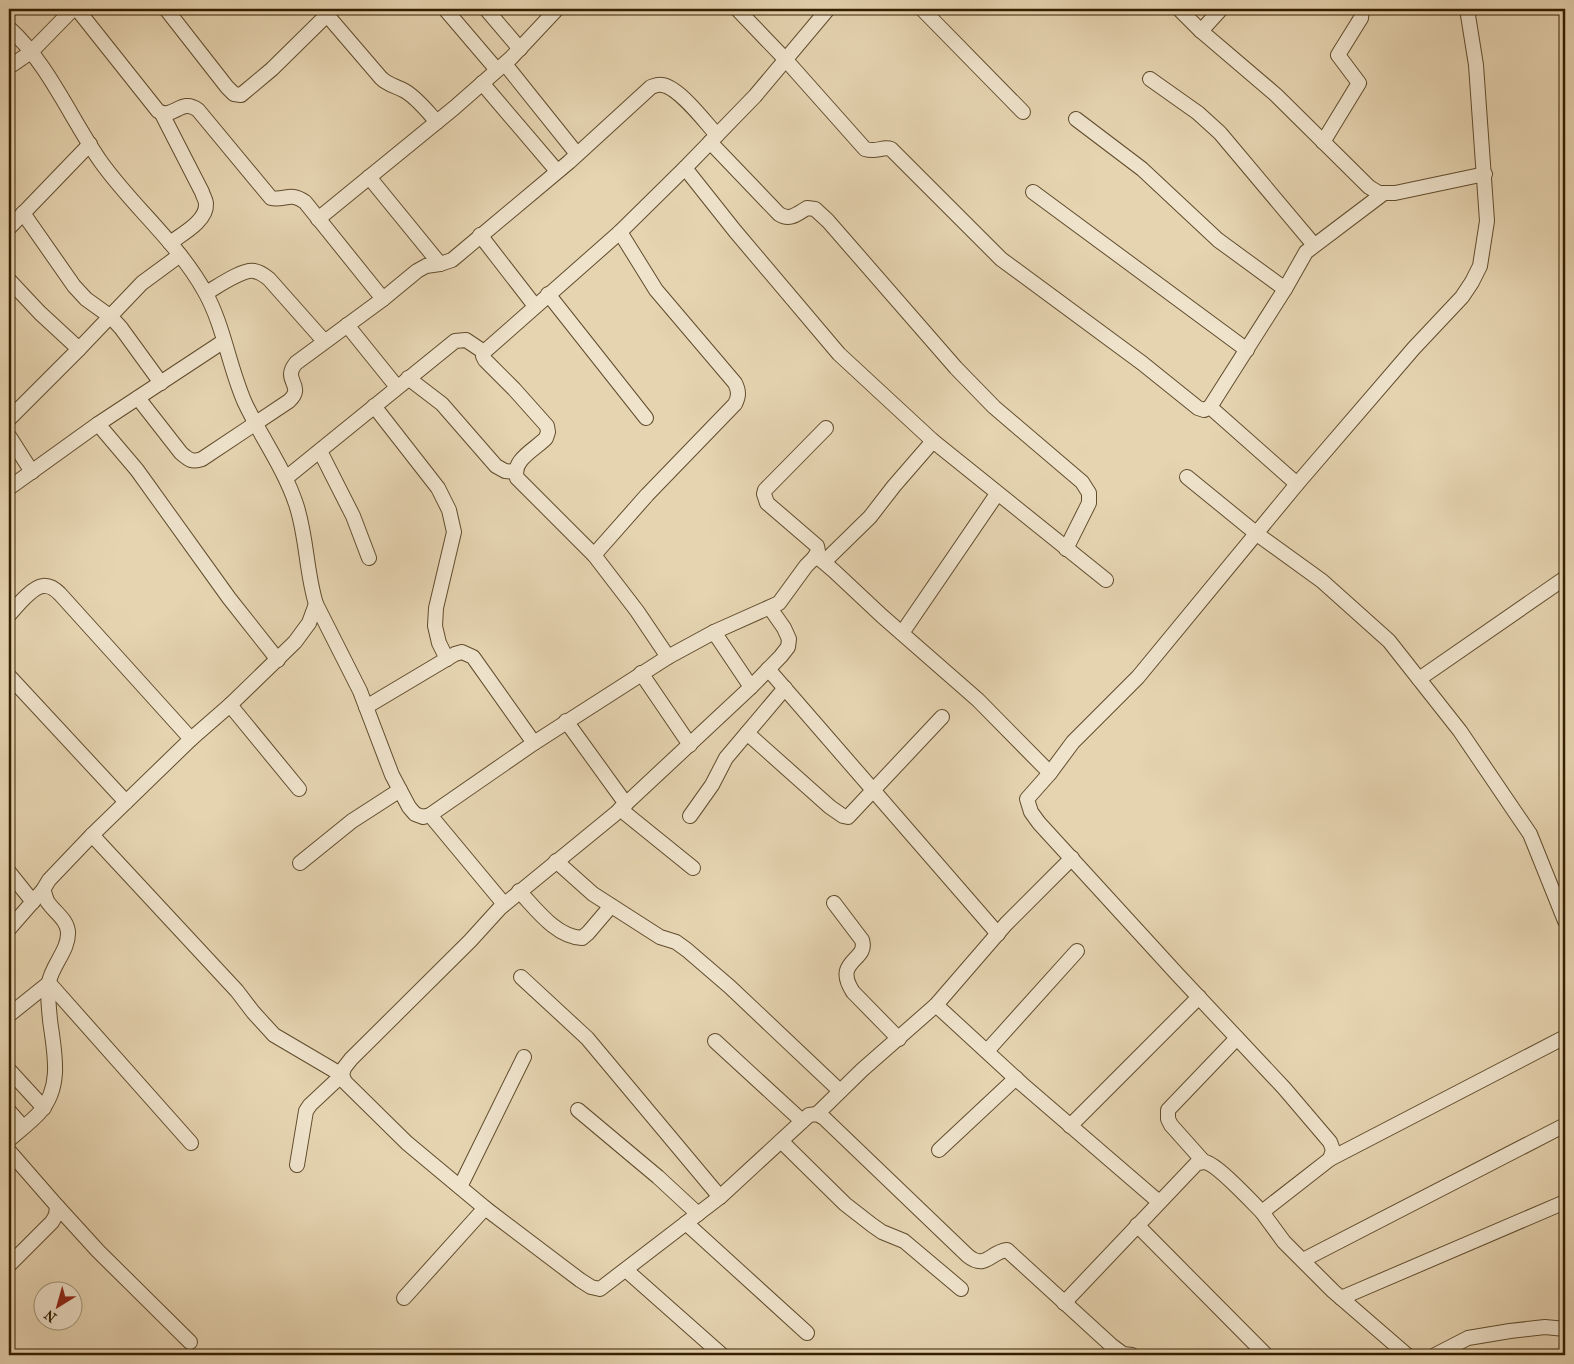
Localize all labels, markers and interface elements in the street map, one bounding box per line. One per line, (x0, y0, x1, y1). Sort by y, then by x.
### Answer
north arrow (32, 1282, 82, 1332)
text: N (41, 1306, 60, 1326)

